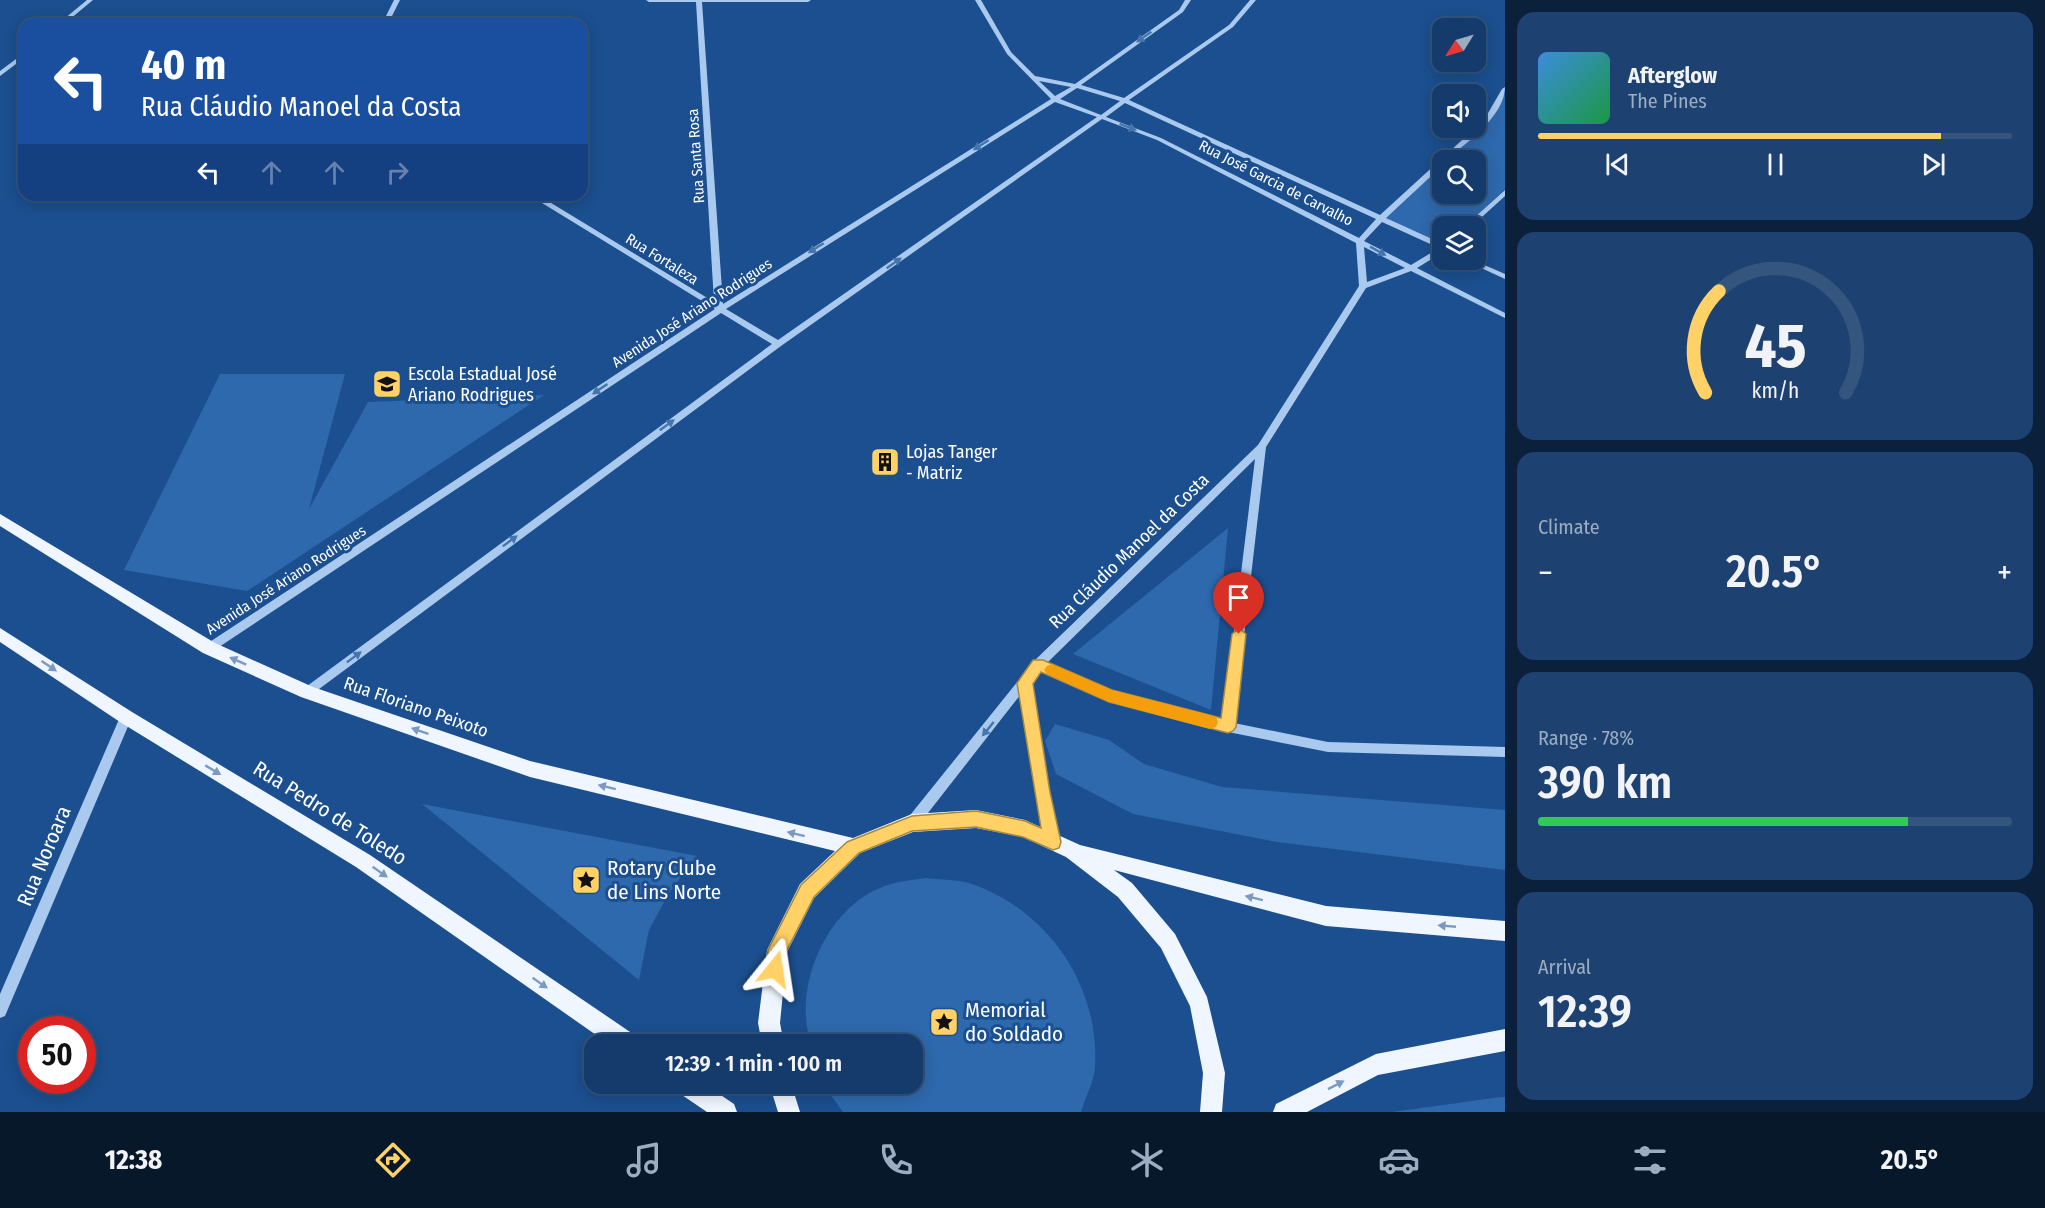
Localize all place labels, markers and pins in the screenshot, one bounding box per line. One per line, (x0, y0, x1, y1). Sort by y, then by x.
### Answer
place label: Escola Estadual José Ariano Rodrigues (408, 363, 557, 406)
school or university icon: Escola Estadual José Ariano Rodrigues (371, 368, 403, 400)
place label: Lojas Tanger - Matriz (906, 441, 998, 484)
building icon: Lojas Tanger - Matriz (869, 446, 901, 478)
pin (1213, 572, 1264, 634)
place label: Rotary Clube de Lins Norte (607, 855, 721, 905)
place icon: Rotary Clube de Lins Norte (570, 864, 602, 896)
place label: Memorial do Soldado (965, 997, 1063, 1047)
place icon: Memorial do Soldado (928, 1006, 960, 1038)

